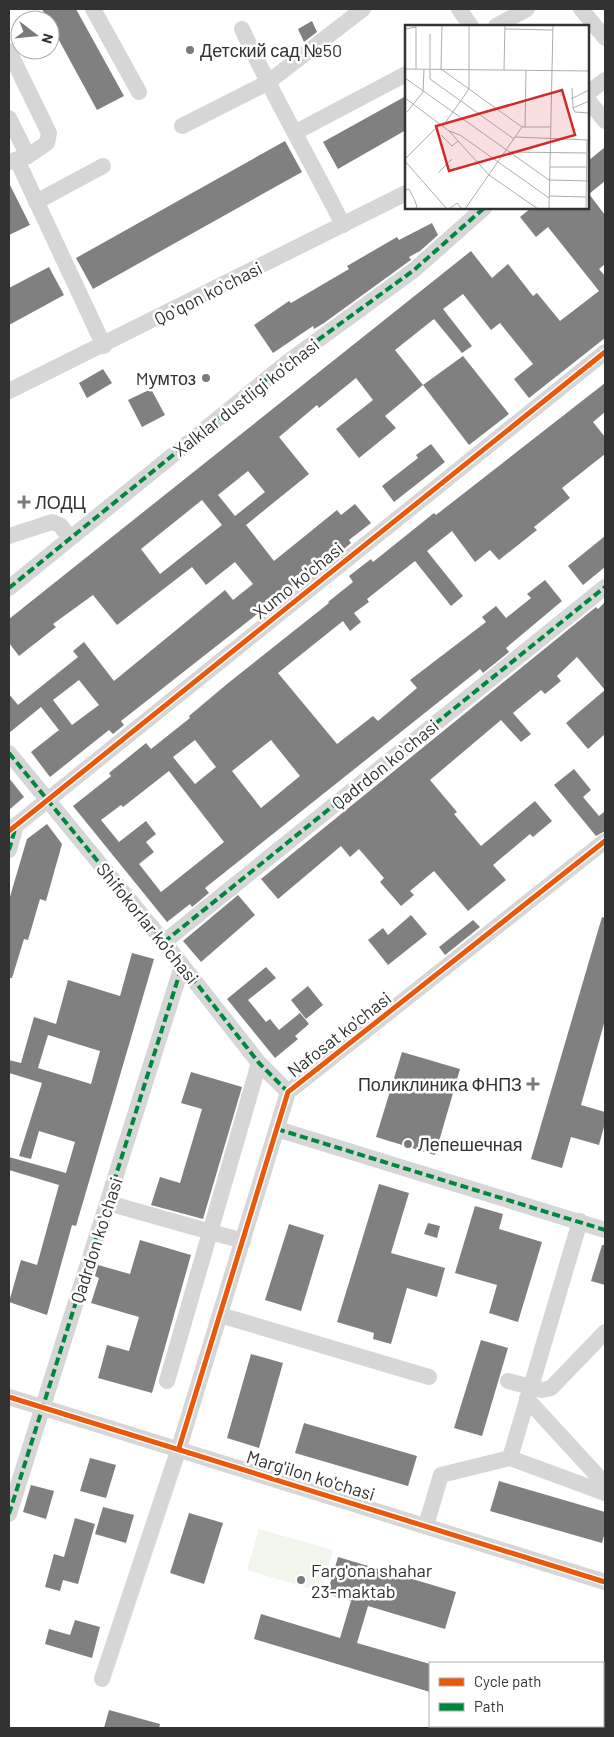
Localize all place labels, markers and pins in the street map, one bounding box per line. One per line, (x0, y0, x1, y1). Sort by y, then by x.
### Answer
place label: Детский сад №50 (200, 39, 342, 61)
marker: Детский сад №50 (184, 44, 196, 56)
place label: Mумтоз (136, 367, 196, 389)
marker: Mумтоз (200, 372, 212, 384)
place label: ЛОДЦ (35, 491, 86, 513)
marker: ЛОДЦ (17, 495, 31, 509)
place label: Поликлиника ФНПЗ (358, 1073, 522, 1095)
marker: Поликлиника ФНПЗ (526, 1077, 540, 1091)
place label: Лепешечная (418, 1133, 523, 1155)
marker: Лепешечная (402, 1138, 414, 1150)
place label: Farg'ona shahar 23-maktab (311, 1559, 433, 1602)
marker: Farg'ona shahar 23-maktab (295, 1574, 307, 1586)

